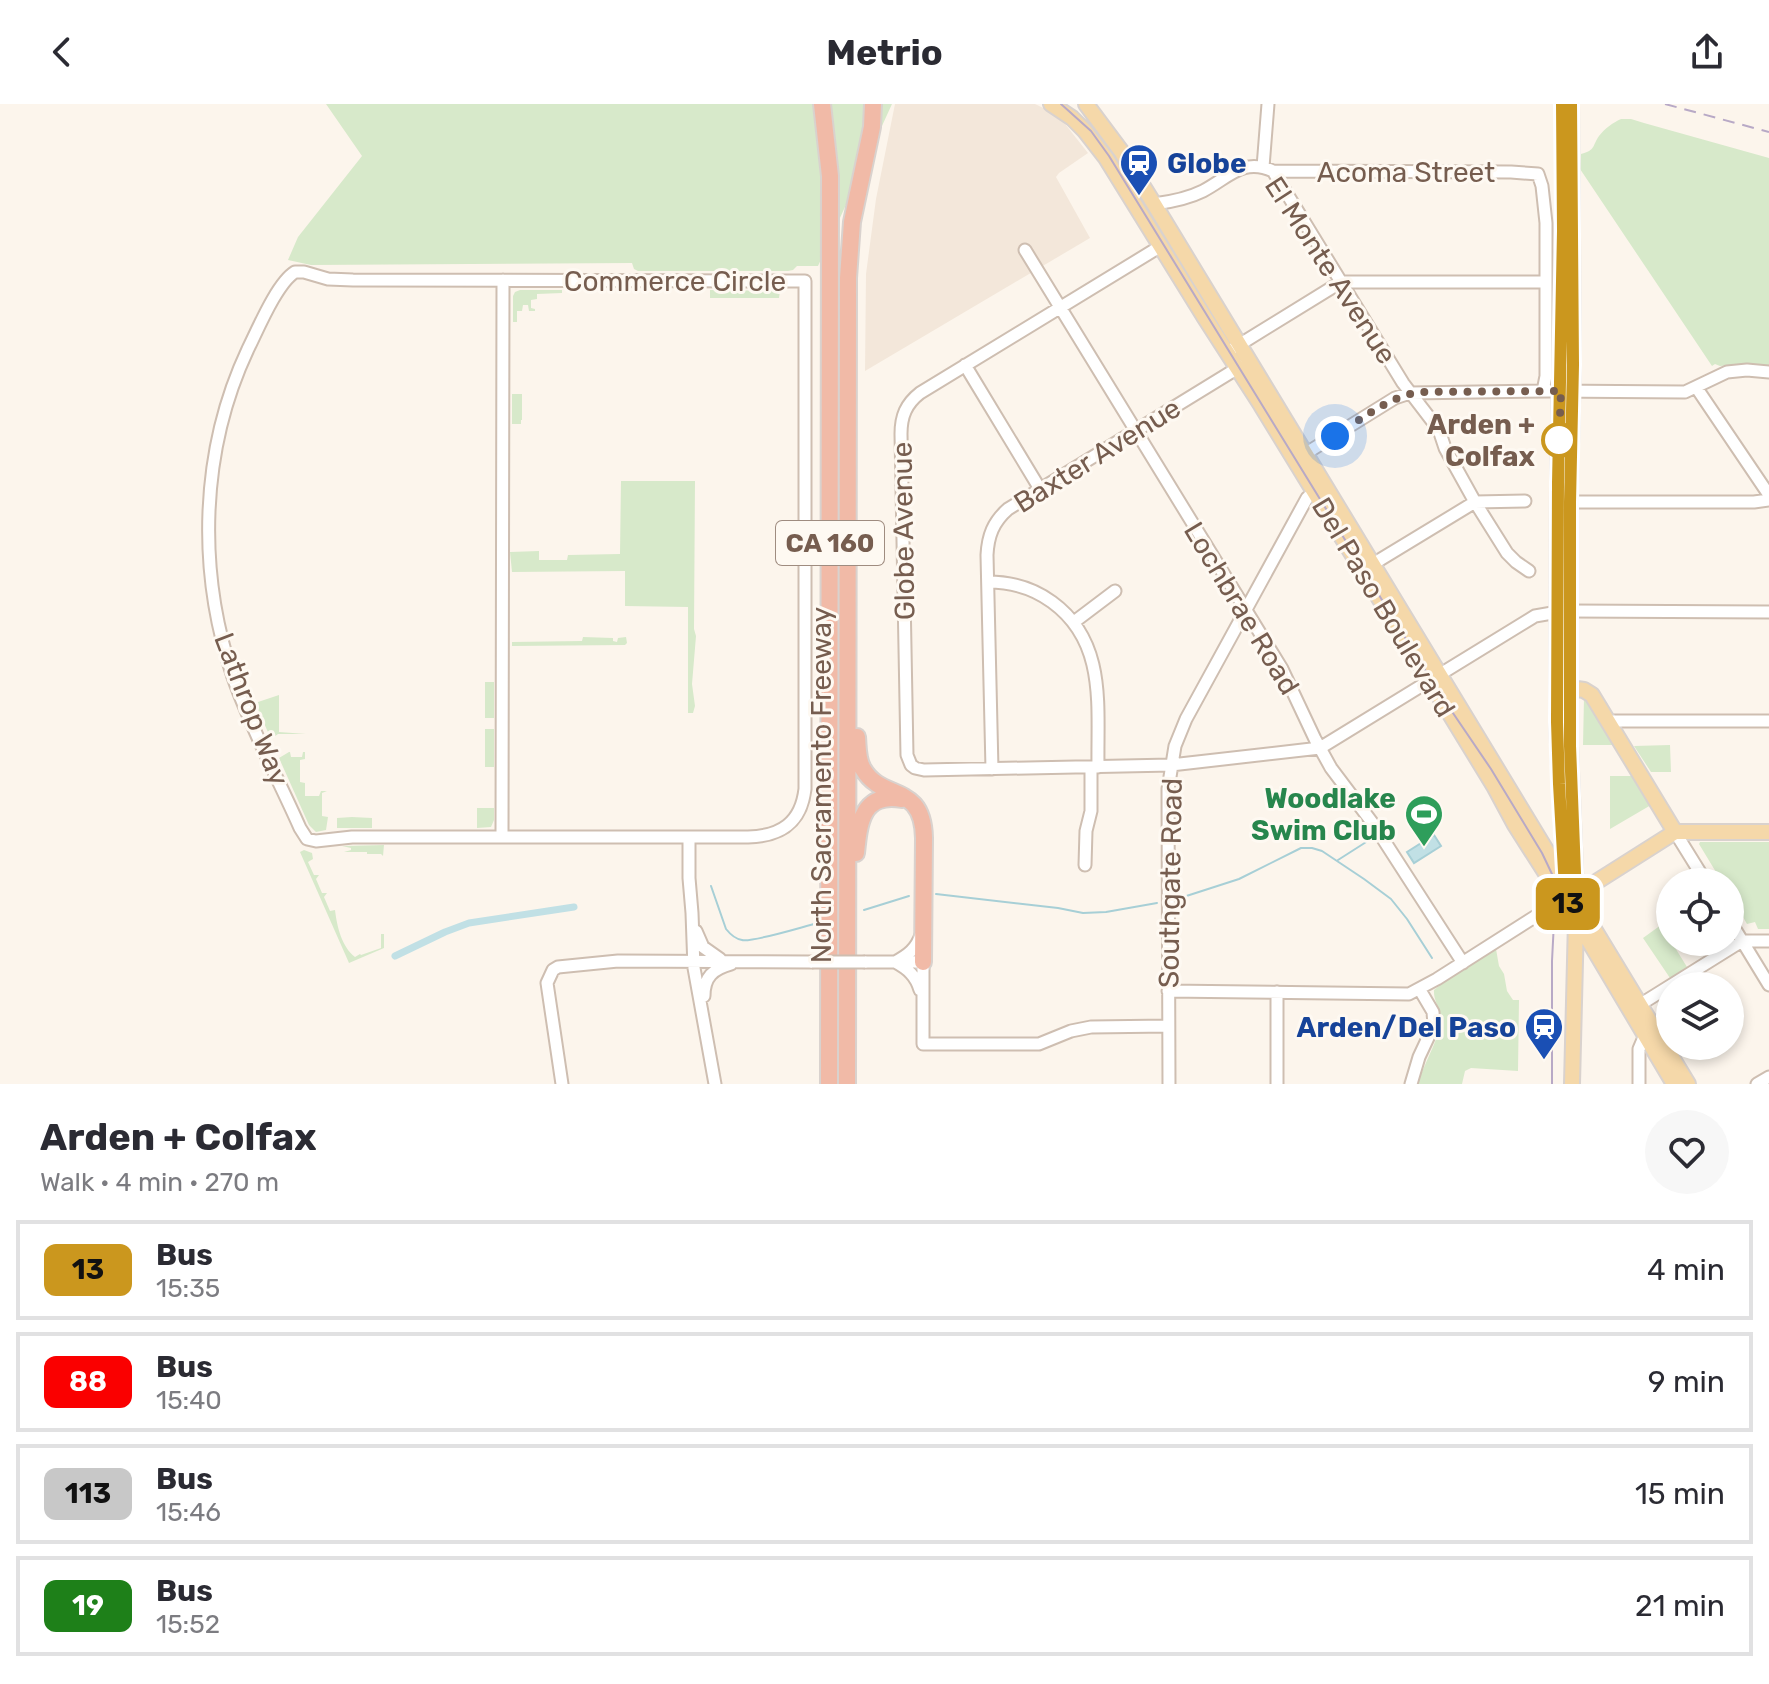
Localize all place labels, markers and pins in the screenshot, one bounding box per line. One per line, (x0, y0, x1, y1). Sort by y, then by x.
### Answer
station icon: Globe (1118, 142, 1160, 197)
place label: Globe (1167, 147, 1247, 180)
place label: Arden + Colfax (1427, 408, 1536, 473)
marker: Arden + Colfax (1542, 423, 1576, 457)
place label: Woodlake Swim Club (1251, 782, 1396, 847)
sports icon: Woodlake Swim Club (1403, 793, 1445, 848)
station icon: Arden/Del Paso (1523, 1006, 1565, 1061)
place label: Arden/Del Paso (1297, 1011, 1516, 1044)

